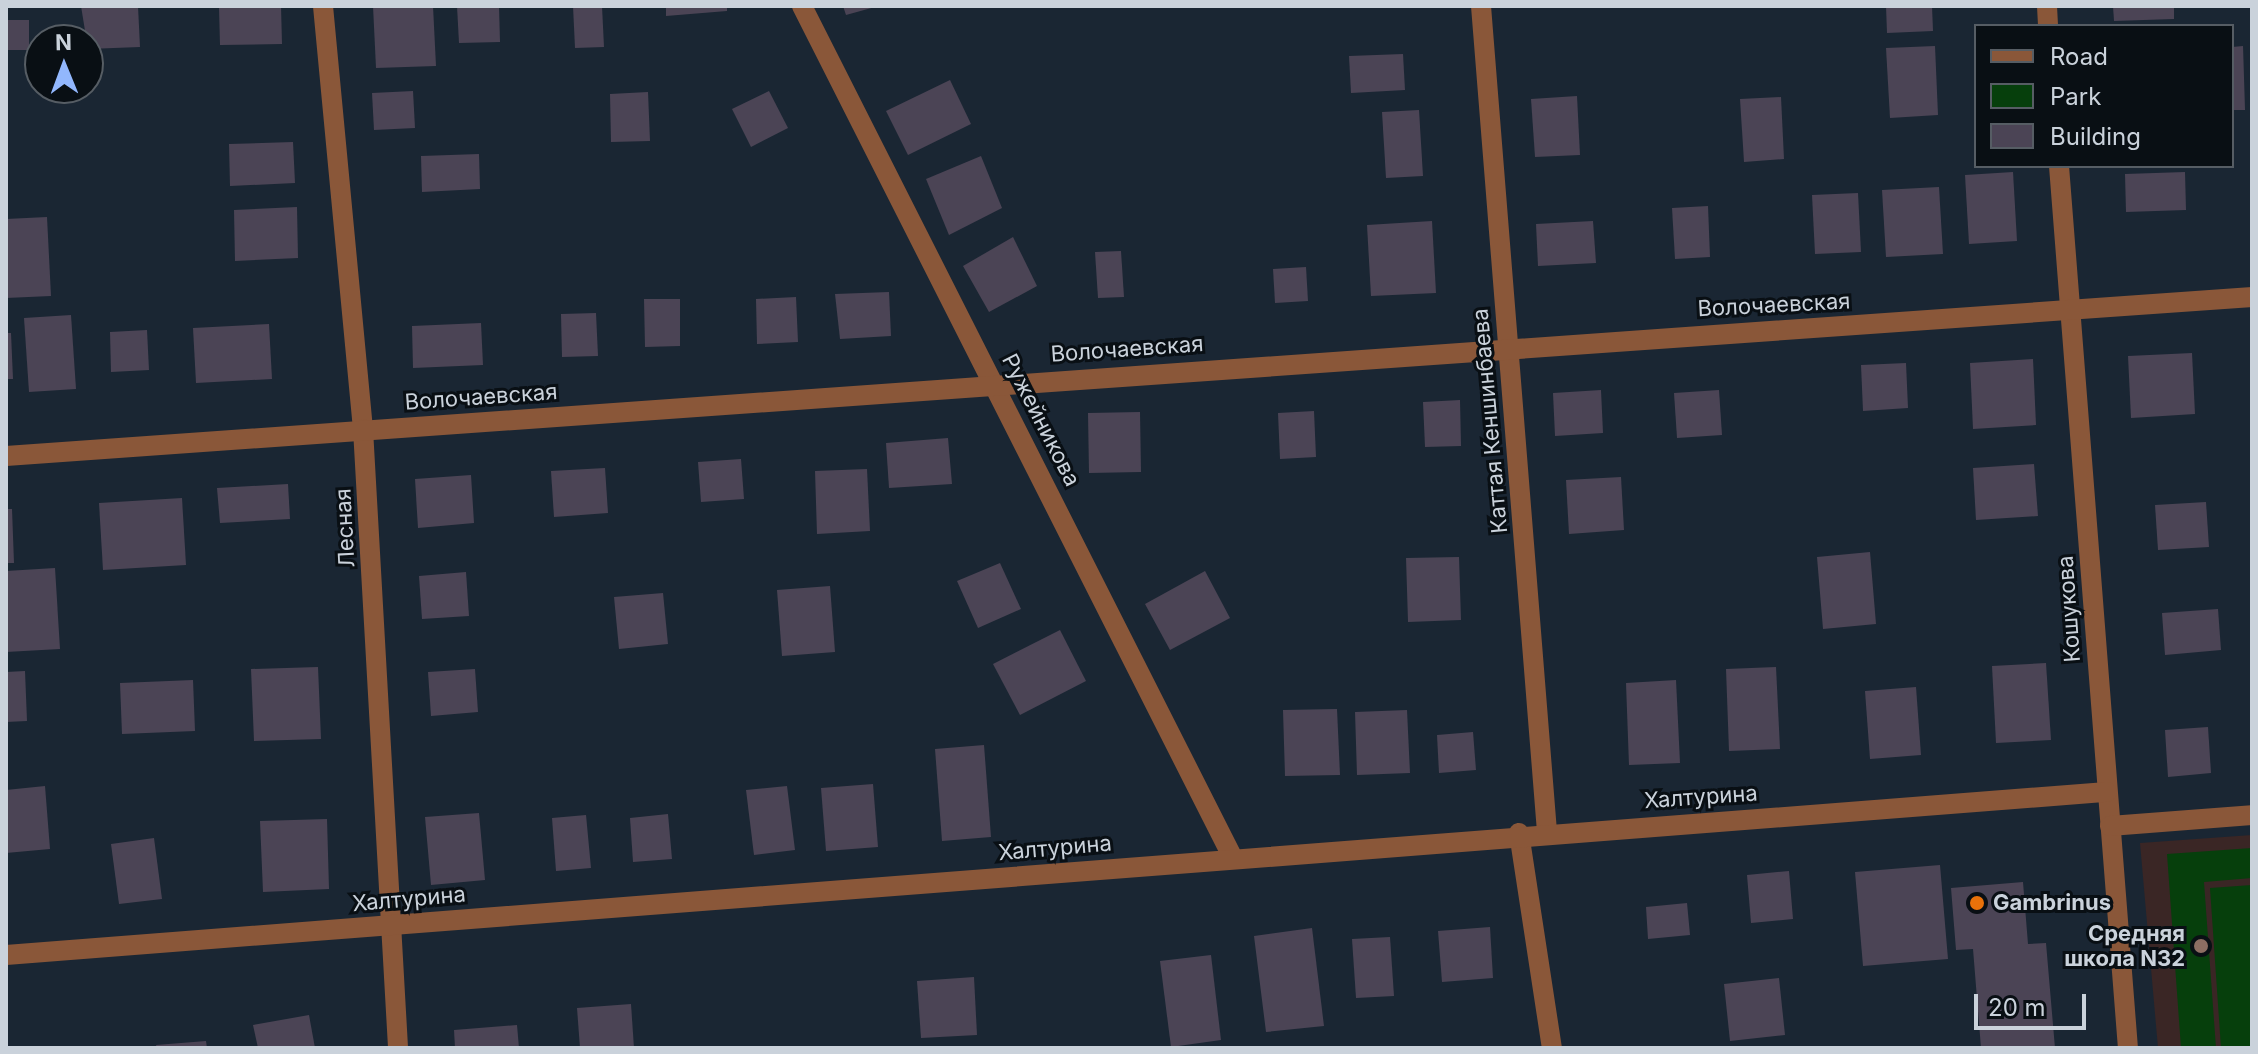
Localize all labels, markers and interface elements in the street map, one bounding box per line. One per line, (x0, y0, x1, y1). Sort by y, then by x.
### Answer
north arrow (24, 24, 104, 104)
legend (1974, 24, 2234, 168)
text: N (55, 29, 72, 55)
text: Road (2050, 42, 2108, 71)
text: Park (2050, 82, 2101, 111)
text: Building (2050, 122, 2141, 151)
street label: Волочаевская (1697, 288, 1851, 322)
street label: Каттая Кеншинбаева (1467, 308, 1513, 534)
street label: Волочаевская (1050, 330, 1204, 368)
street label: Ружейникова (996, 349, 1086, 491)
street label: Волочаевская (404, 378, 558, 416)
street label: Лесная (330, 488, 360, 568)
street label: Кошукова (2052, 555, 2086, 663)
street label: Халтурина (1643, 780, 1759, 814)
street label: Халтурина (997, 830, 1113, 866)
street label: Халтурина (351, 881, 467, 917)
place label: Gambrinus (1993, 890, 2111, 916)
marker: Gambrinus (1968, 894, 1986, 912)
place label: Средняя школа N32 (2064, 920, 2185, 972)
marker: Средняя школа N32 (2192, 937, 2210, 955)
scale bar (1978, 978, 2090, 1028)
text: 20 m (1988, 993, 2046, 1022)

